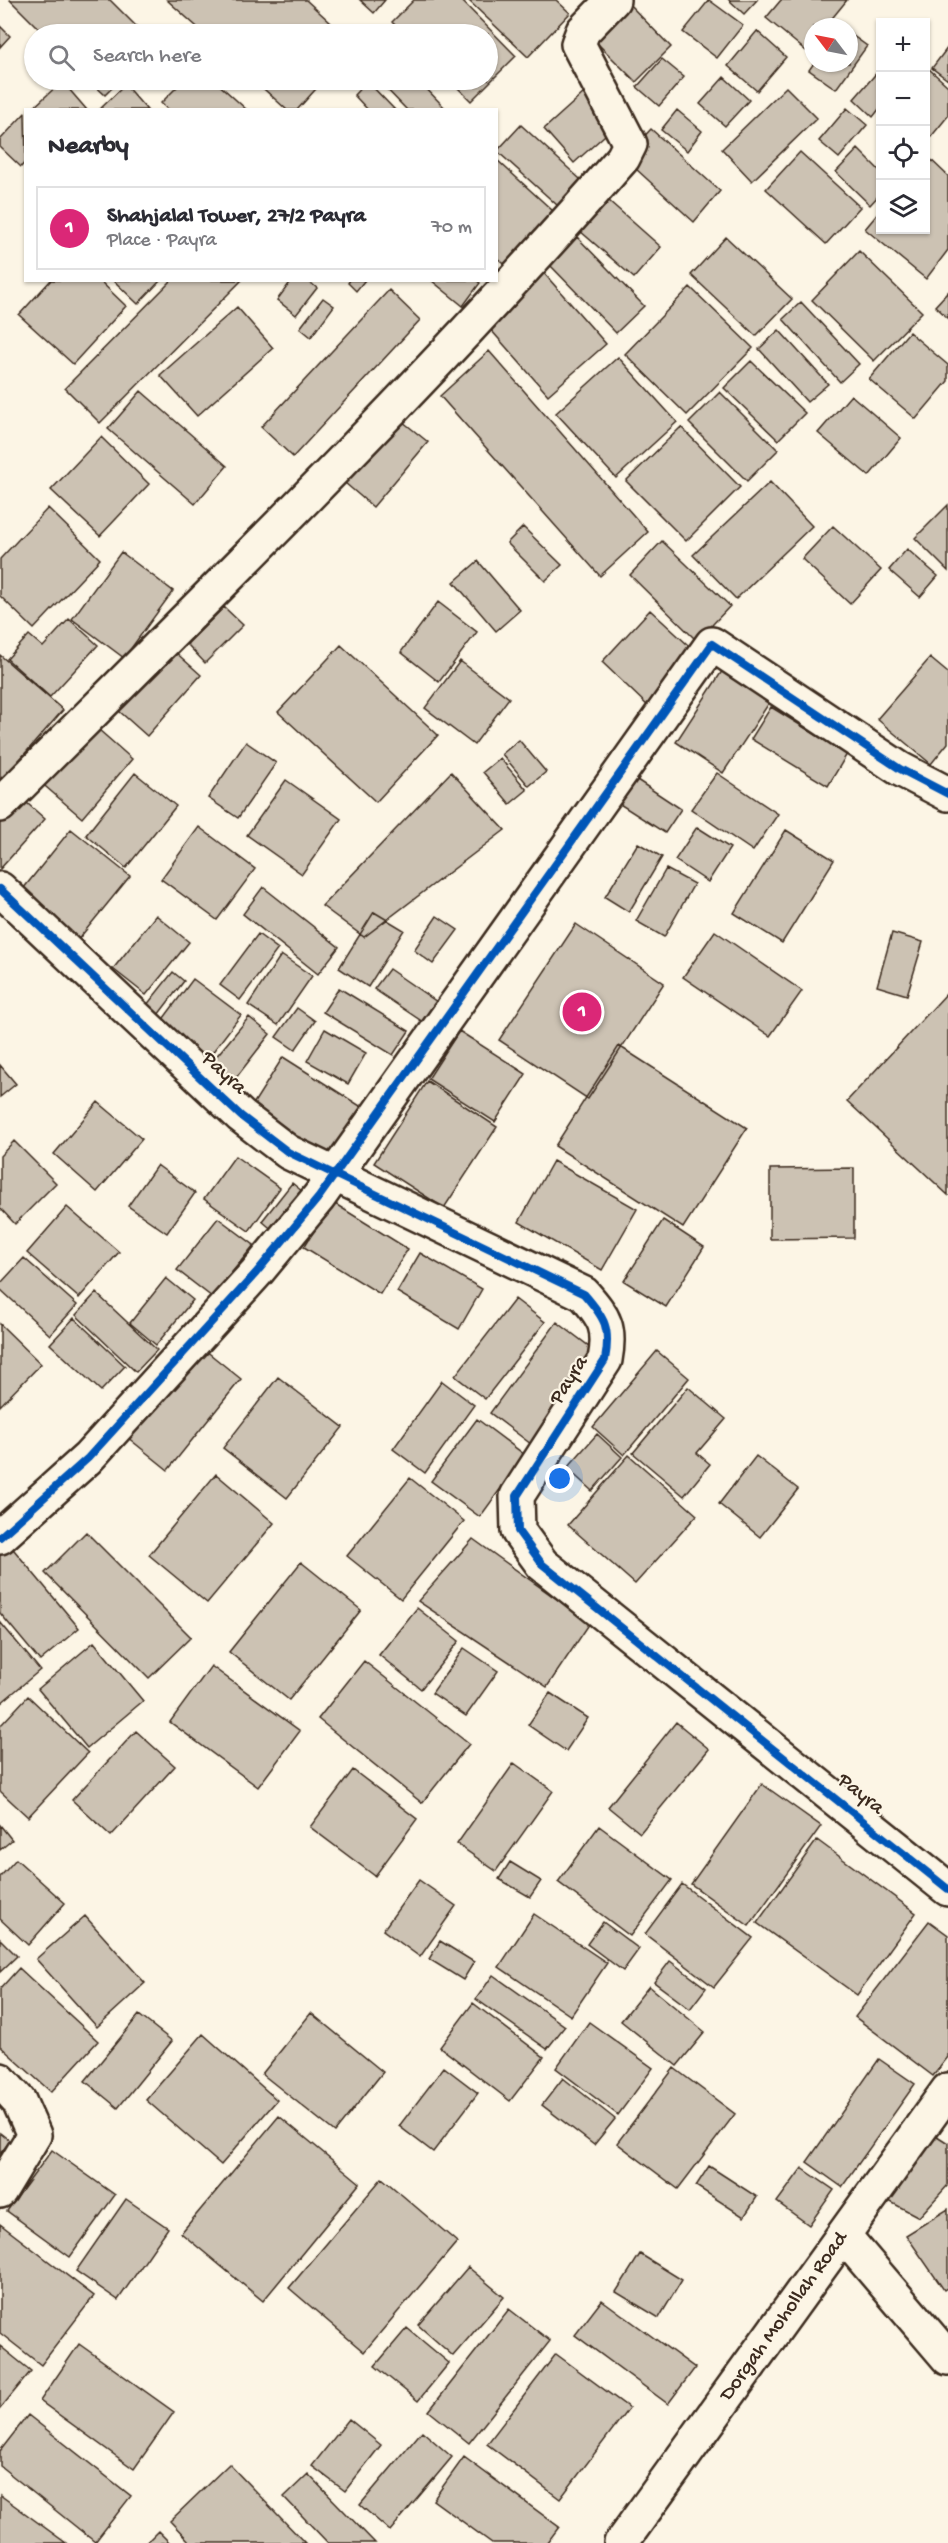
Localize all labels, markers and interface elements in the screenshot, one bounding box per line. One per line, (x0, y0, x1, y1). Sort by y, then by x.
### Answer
north arrow (804, 18, 858, 72)
map controls (876, 18, 930, 234)
button: + (876, 18, 930, 72)
search box (24, 24, 498, 90)
icon: search (45, 41, 78, 74)
text: Search here (93, 44, 201, 70)
button: − (876, 72, 930, 126)
button: locate (876, 126, 930, 180)
text: Nearby (48, 132, 129, 163)
button: layers (876, 180, 930, 234)
text: Shahjalal Tower, 27/2 Payra (107, 204, 366, 230)
text: 1 (65, 217, 74, 240)
text: 70 m (431, 217, 472, 240)
text: Place · Payra (107, 230, 217, 253)
pin: 1 (562, 990, 602, 1034)
street label: Payra (194, 1046, 252, 1102)
street label: Payra (545, 1351, 596, 1411)
your location (545, 1464, 574, 1493)
street label: Payra (831, 1768, 889, 1822)
street label: Dorgah Mohollah Road (714, 2226, 855, 2408)

